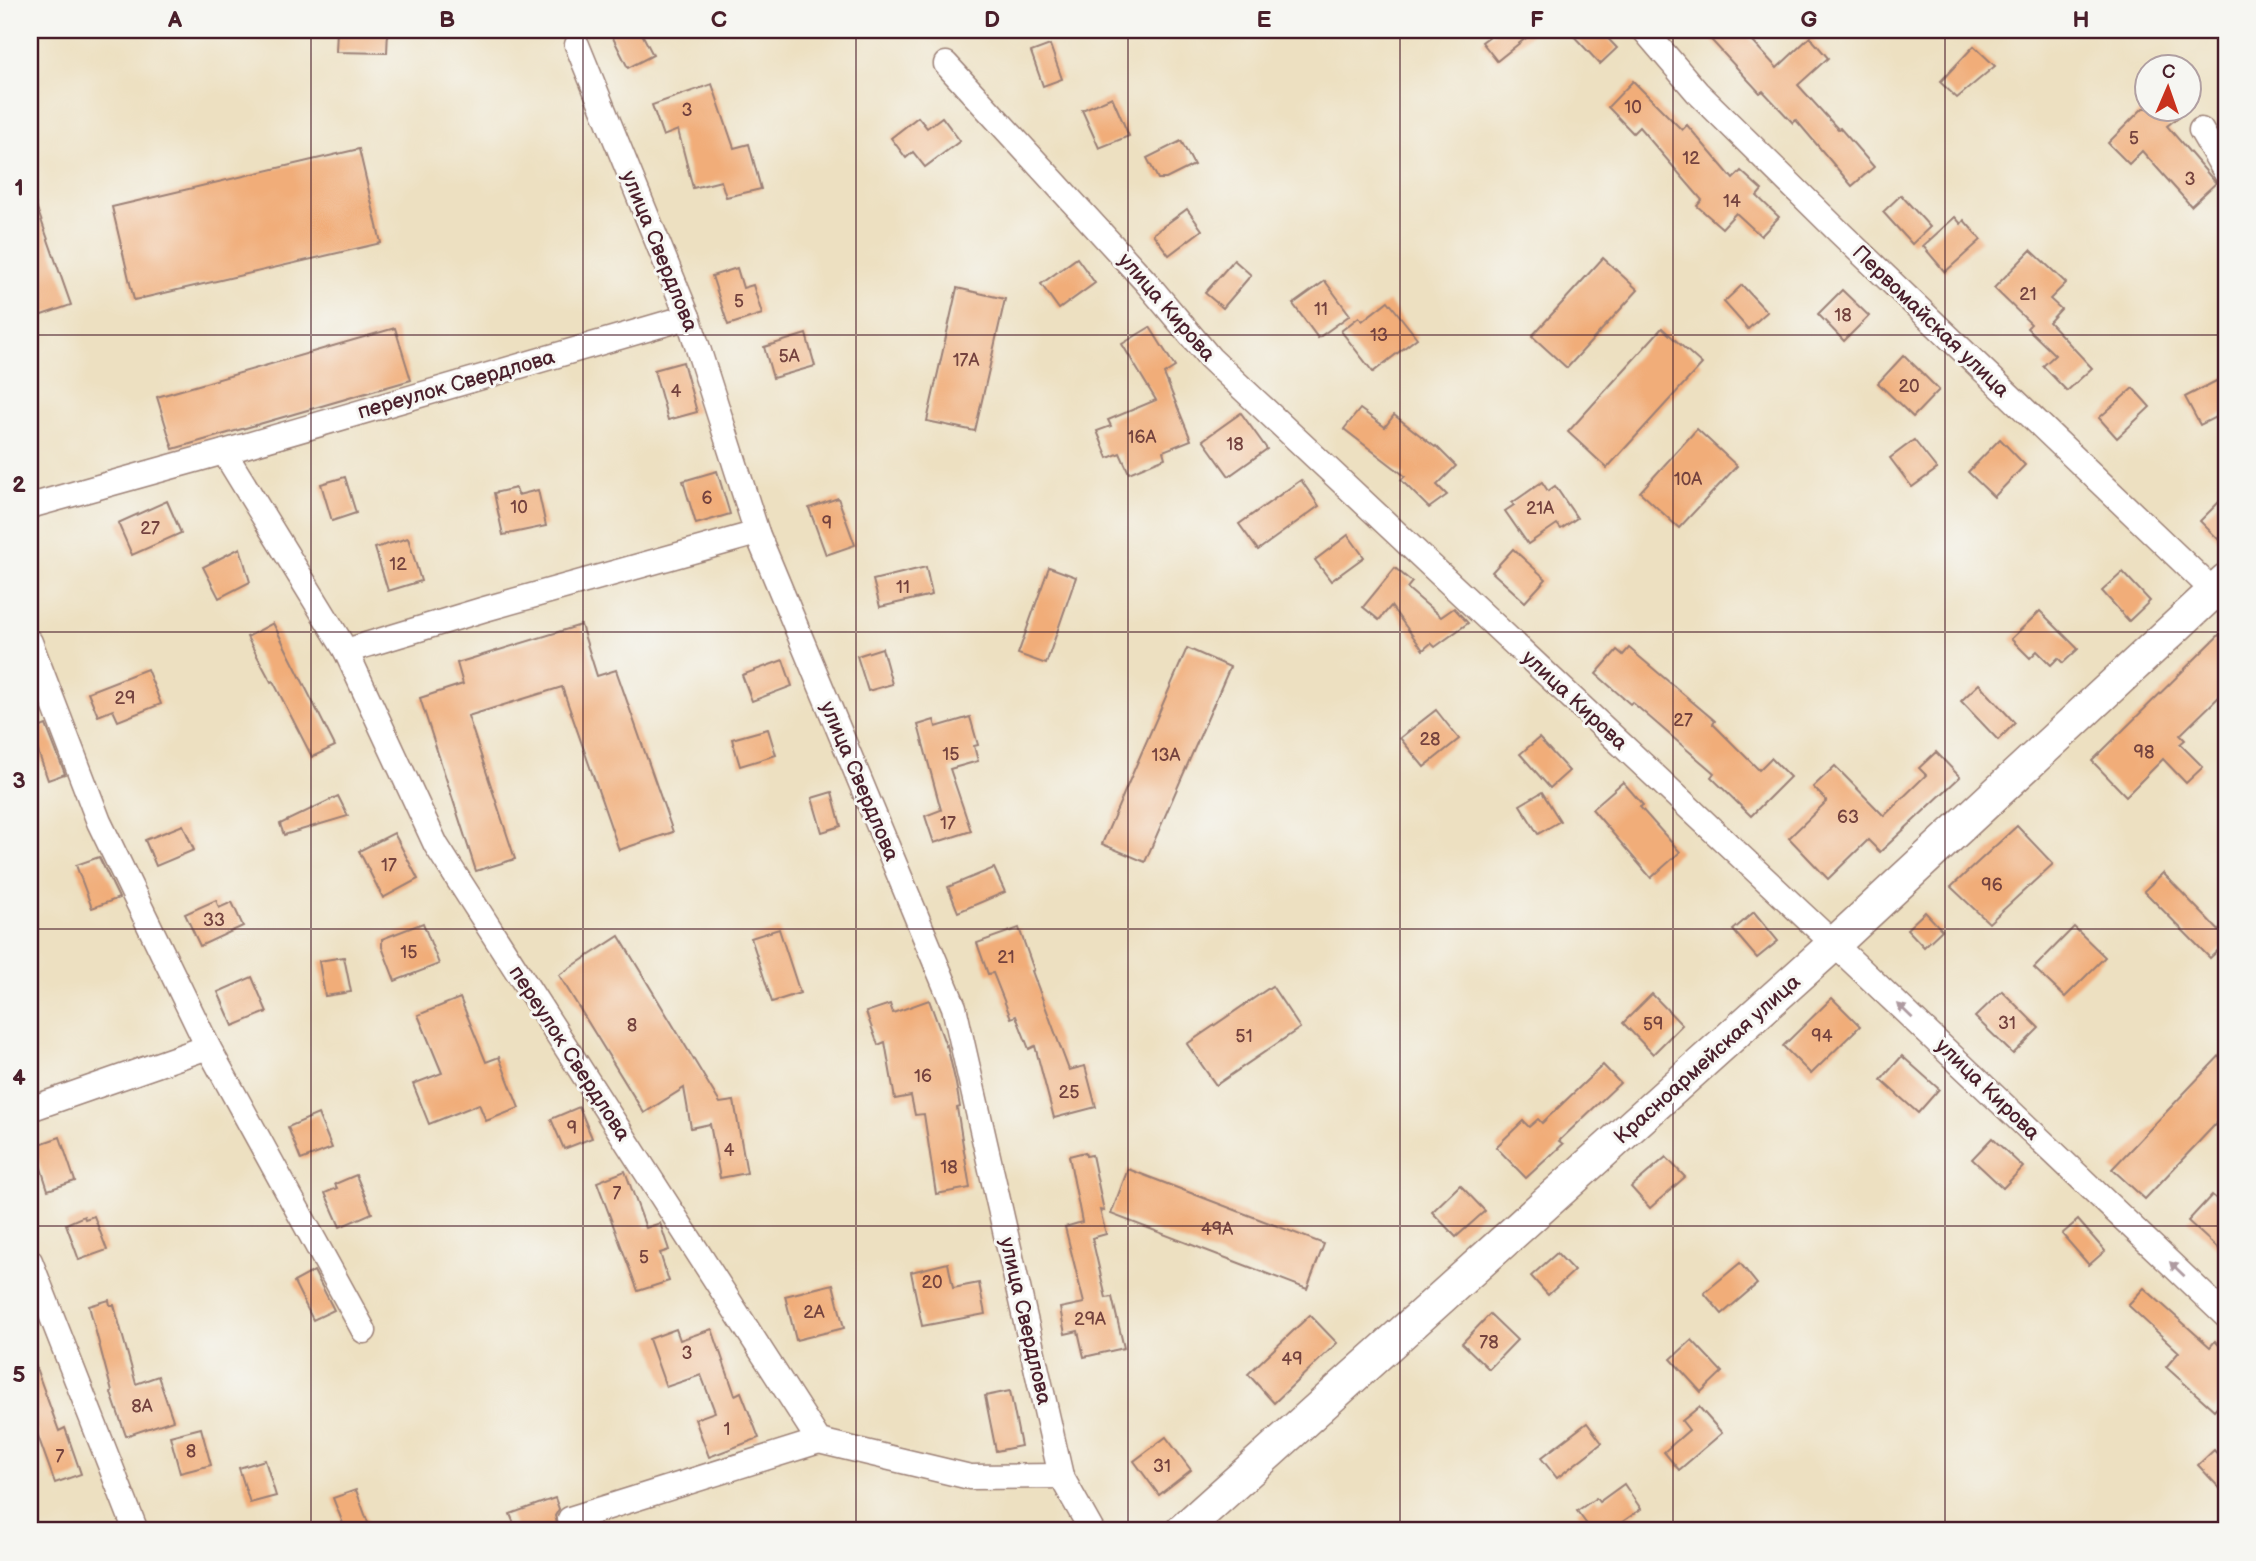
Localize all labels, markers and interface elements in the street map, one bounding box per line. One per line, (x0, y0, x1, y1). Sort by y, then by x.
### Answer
text: A (167, 6, 183, 34)
text: B (439, 6, 455, 34)
text: C (711, 6, 727, 34)
text: D (984, 6, 1000, 34)
text: E (1257, 6, 1272, 34)
text: F (1530, 6, 1544, 34)
text: G (1801, 6, 1818, 34)
text: H (2072, 6, 2090, 34)
north arrow (2134, 52, 2204, 122)
text: С (2162, 61, 2176, 84)
house number: 10 (1624, 97, 1642, 118)
house number: 3 (681, 100, 693, 121)
house number: 5 (2129, 128, 2139, 149)
house number: 12 (1682, 148, 1700, 169)
street label: улица Свердлова (616, 167, 703, 336)
house number: 3 (2184, 169, 2196, 190)
text: 1 (14, 174, 24, 202)
house number: 14 (1723, 191, 1741, 212)
street label: Первомайская улица (1847, 240, 2015, 403)
street label: улица Кирова (1113, 248, 1221, 367)
house number: 21 (2019, 284, 2037, 305)
house number: 5 (734, 291, 744, 312)
house number: 11 (1314, 299, 1328, 320)
house number: 18 (1834, 305, 1852, 326)
house number: 13 (1370, 325, 1388, 346)
street label: переулок Свердлова (355, 344, 558, 425)
house number: 5А (778, 346, 800, 367)
house number: 17А (953, 350, 979, 371)
house number: 20 (1898, 376, 1920, 397)
house number: 4 (671, 381, 682, 402)
house number: 16А (1128, 427, 1157, 448)
house number: 18 (1226, 434, 1244, 455)
house number: 10А (1674, 469, 1702, 490)
text: 2 (12, 471, 26, 499)
house number: 6 (702, 488, 713, 509)
house number: 10 (510, 497, 528, 518)
house number: 21А (1526, 498, 1554, 519)
house number: 9 (822, 513, 832, 534)
house number: 27 (140, 518, 160, 539)
house number: 12 (389, 554, 407, 575)
house number: 11 (896, 577, 910, 598)
street label: улица Кирова (1517, 645, 1633, 756)
house number: 29 (114, 688, 136, 709)
street label: улица Свердлова (815, 698, 905, 865)
house number: 27 (1673, 710, 1693, 731)
house number: 28 (1419, 729, 1441, 750)
house number: 98 (2134, 742, 2154, 763)
house number: 15 (942, 744, 960, 765)
house number: 13А (1152, 745, 1181, 766)
text: 3 (12, 767, 26, 795)
house number: 63 (1837, 807, 1859, 828)
house number: 17 (940, 813, 956, 834)
house number: 17 (381, 855, 397, 876)
house number: 96 (1981, 875, 2003, 896)
house number: 33 (203, 910, 225, 931)
house number: 15 (400, 942, 418, 963)
house number: 21 (997, 947, 1015, 968)
street label: переулок Свердлова (504, 961, 636, 1146)
street label: Красноармейская улица (1609, 969, 1806, 1150)
one-way arrow (1896, 1003, 1914, 1019)
house number: 31 (1998, 1013, 2016, 1034)
house number: 59 (1643, 1014, 1663, 1035)
house number: 8 (627, 1015, 637, 1036)
house number: 51 (1235, 1026, 1253, 1047)
house number: 94 (1811, 1026, 1833, 1047)
street label: улица Кирова (1930, 1033, 2045, 1146)
text: 4 (12, 1064, 26, 1092)
house number: 16 (914, 1066, 932, 1087)
house number: 25 (1059, 1082, 1079, 1103)
house number: 9 (567, 1118, 577, 1139)
house number: 4 (724, 1140, 735, 1161)
house number: 18 (940, 1157, 958, 1178)
house number: 7 (613, 1183, 622, 1204)
house number: 49А (1201, 1219, 1233, 1240)
street label: улица Свердлова (994, 1235, 1057, 1408)
house number: 5 (639, 1247, 649, 1268)
one-way arrow (2169, 1261, 2186, 1277)
house number: 20 (921, 1272, 943, 1293)
house number: 2А (803, 1302, 825, 1323)
house number: 29А (1074, 1309, 1106, 1330)
house number: 78 (1479, 1332, 1499, 1353)
house number: 3 (681, 1343, 693, 1364)
house number: 49 (1281, 1349, 1303, 1370)
text: 5 (12, 1361, 26, 1389)
house number: 8А (131, 1396, 153, 1417)
house number: 1 (724, 1419, 730, 1440)
house number: 8 (186, 1441, 196, 1462)
house number: 7 (56, 1446, 65, 1467)
house number: 31 (1153, 1456, 1171, 1477)

